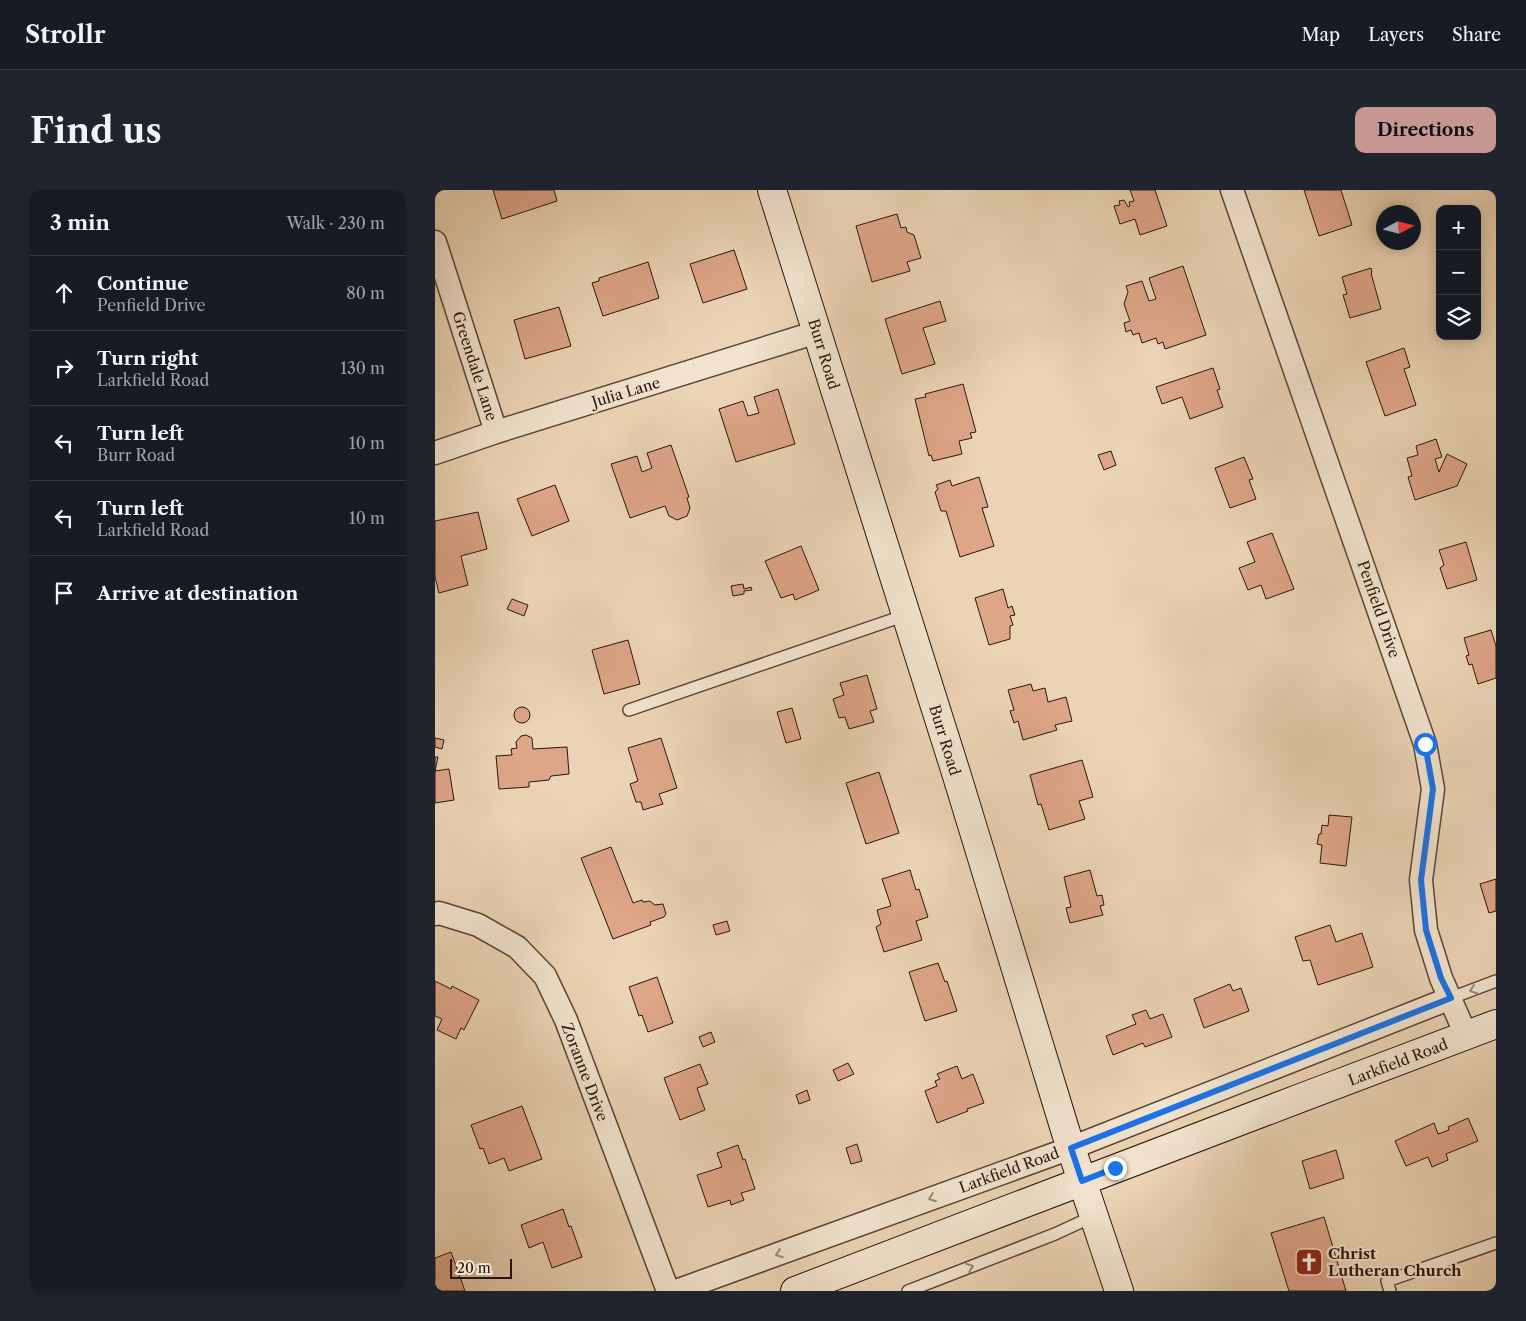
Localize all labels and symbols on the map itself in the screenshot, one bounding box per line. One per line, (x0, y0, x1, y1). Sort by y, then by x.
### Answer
north arrow (1376, 205, 1421, 250)
street label: Greendale Lane (448, 309, 502, 423)
street label: Burr Road (804, 316, 844, 392)
street label: Julia Lane (588, 373, 663, 412)
street label: Penfield Drive (1353, 558, 1405, 660)
street label: Burr Road (925, 702, 965, 778)
route start (1414, 733, 1437, 756)
one-way arrow (1470, 984, 1478, 994)
street label: Zoranne Drive (558, 1020, 612, 1124)
street label: Larkfield Road (1345, 1034, 1451, 1090)
street label: Larkfield Road (956, 1143, 1062, 1197)
route end (1104, 1157, 1127, 1180)
one-way arrow (928, 1192, 937, 1202)
place label: Christ Lutheran Church (1328, 1244, 1462, 1280)
church icon: Christ Lutheran Church (1294, 1247, 1324, 1277)
one-way arrow (775, 1248, 784, 1258)
scale bar (450, 1256, 513, 1279)
one-way arrow (965, 1263, 974, 1273)

